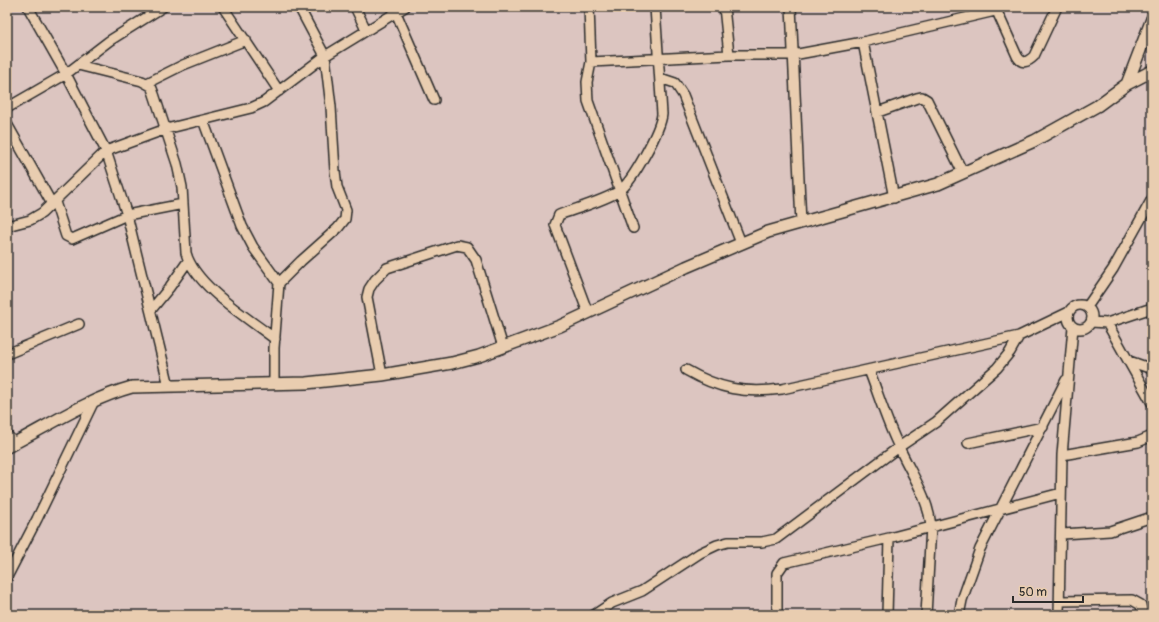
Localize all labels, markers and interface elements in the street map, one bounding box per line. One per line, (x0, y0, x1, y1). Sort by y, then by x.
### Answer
scale bar (1013, 578, 1083, 604)
text: 50 m (1019, 585, 1047, 600)

